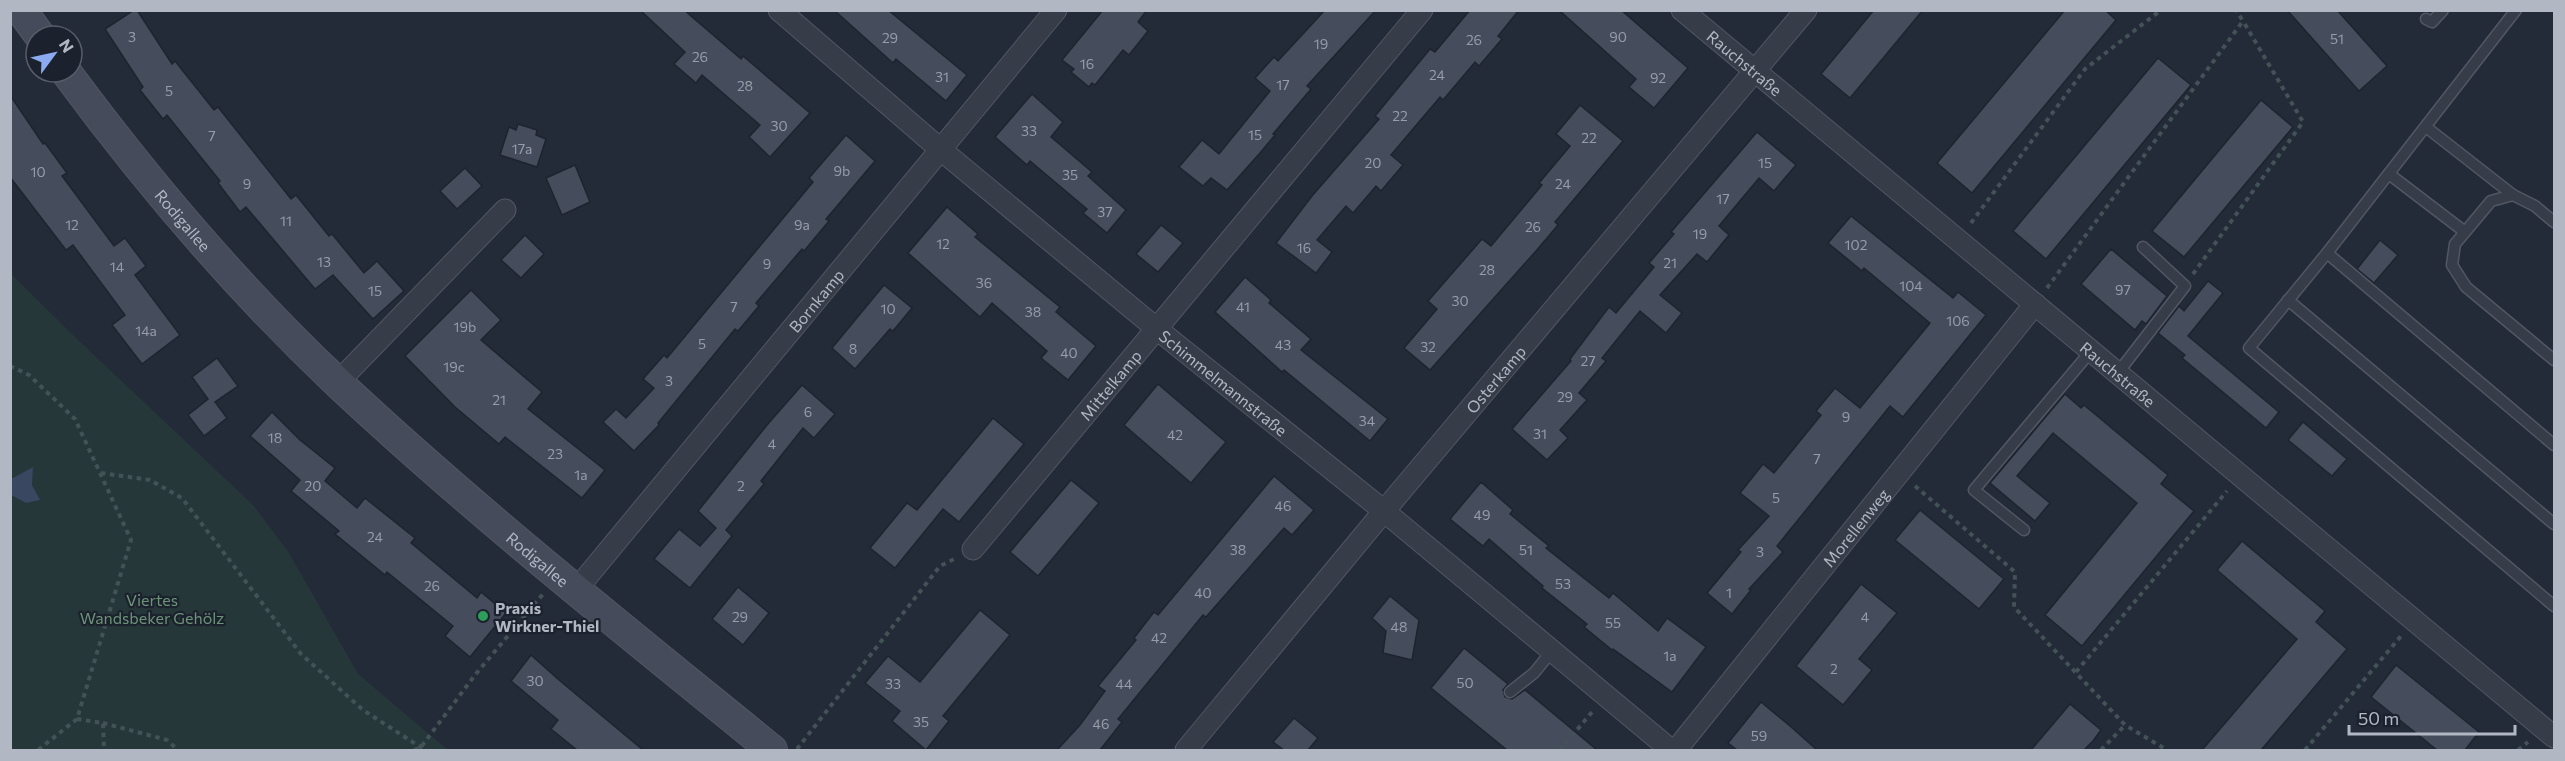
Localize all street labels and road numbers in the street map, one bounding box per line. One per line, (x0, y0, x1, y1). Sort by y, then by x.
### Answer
street label: Rauchstraße (1704, 26, 1786, 99)
street label: Rodigallee (152, 185, 215, 255)
street label: Bornkamp (784, 265, 847, 336)
street label: Schimmelmannstraße (1156, 325, 1291, 439)
street label: Rauchstraße (2077, 337, 2160, 410)
street label: Osterkamp (1461, 341, 1529, 416)
street label: Mittelkamp (1075, 346, 1145, 424)
street label: Morellenweg (1818, 484, 1893, 570)
street label: Rodigallee (503, 527, 573, 590)

